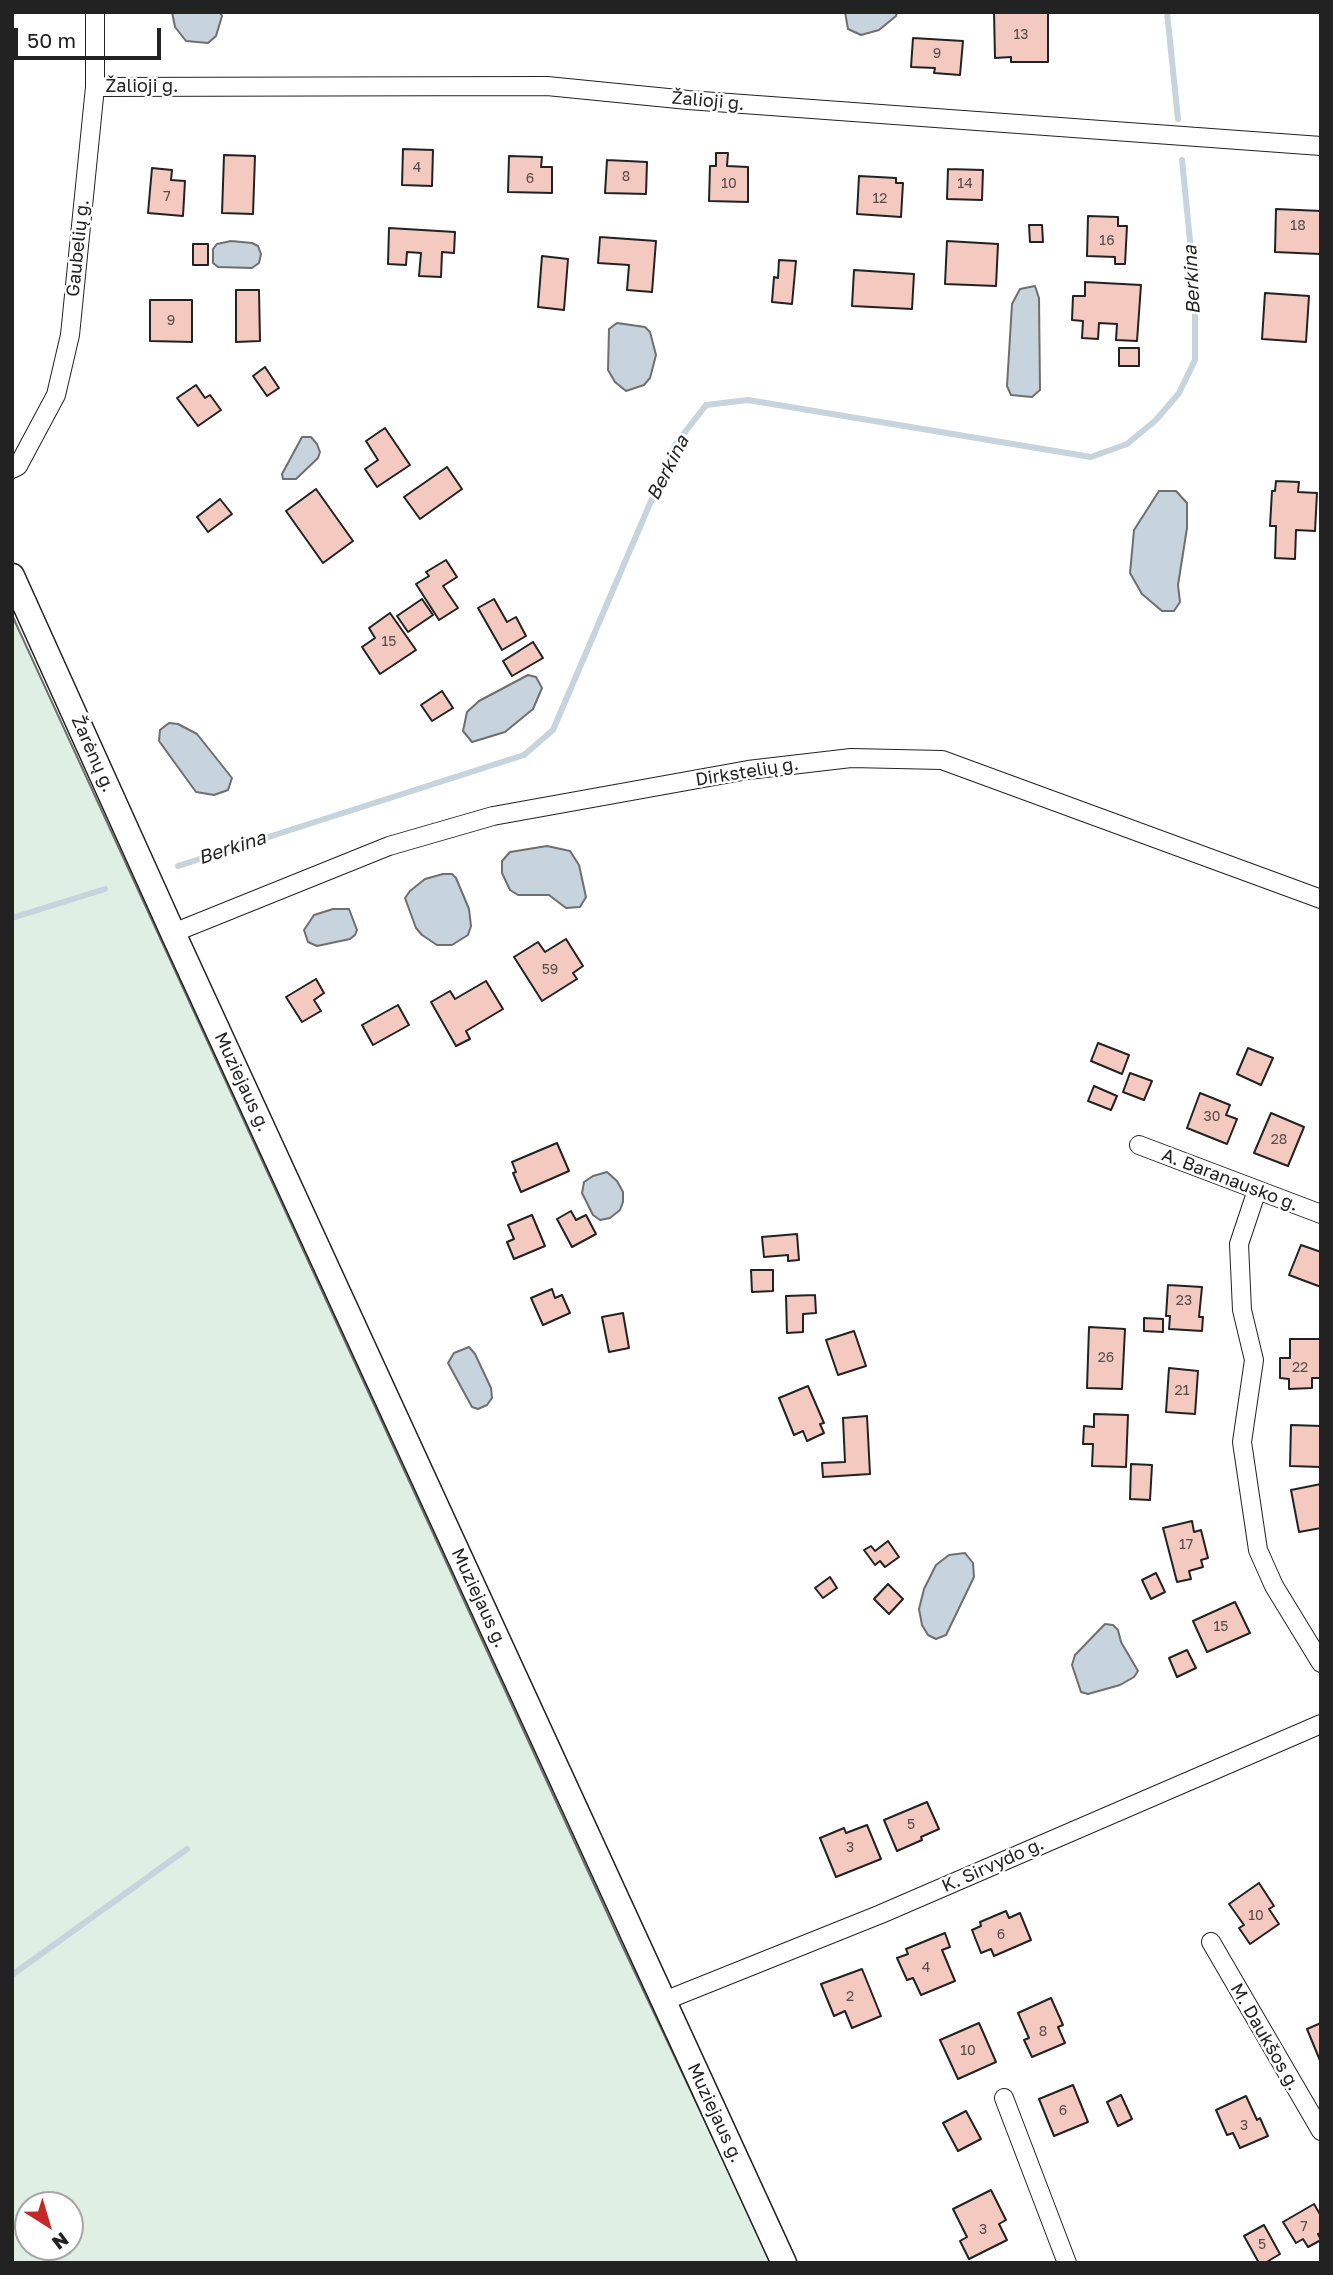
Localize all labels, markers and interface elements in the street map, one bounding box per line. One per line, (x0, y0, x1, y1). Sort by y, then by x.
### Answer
scale bar (18, 14, 164, 58)
text: 50 m (27, 27, 76, 53)
house number: 13 (1014, 27, 1028, 43)
house number: 9 (933, 46, 941, 62)
street label: Žalioji g. (106, 75, 178, 97)
street label: Žalioji g. (671, 87, 745, 115)
house number: 4 (413, 160, 421, 176)
house number: 8 (622, 169, 630, 185)
house number: 6 (526, 171, 534, 187)
house number: 10 (721, 176, 737, 192)
house number: 14 (957, 176, 973, 192)
house number: 7 (163, 189, 171, 205)
house number: 12 (873, 191, 887, 207)
street label: Gaubelių g. (62, 198, 94, 298)
house number: 18 (1290, 218, 1306, 234)
house number: 16 (1099, 233, 1115, 249)
water label: Berkina (1179, 245, 1205, 315)
house number: 9 (167, 313, 175, 329)
water label: Berkina (642, 432, 694, 504)
house number: 15 (382, 634, 396, 650)
street label: Žarėnų g. (67, 713, 119, 795)
street label: Dirkstelių g. (694, 753, 800, 791)
water label: Berkina (195, 826, 269, 870)
house number: 59 (542, 962, 558, 978)
street label: Muziejaus g. (210, 1029, 274, 1135)
house number: 30 (1204, 1109, 1220, 1125)
house number: 28 (1271, 1132, 1287, 1148)
street label: A. Baranausko g. (1159, 1144, 1301, 1216)
house number: 23 (1176, 1293, 1192, 1309)
house number: 26 (1098, 1350, 1114, 1366)
house number: 22 (1292, 1360, 1308, 1376)
house number: 21 (1175, 1383, 1189, 1399)
house number: 17 (1179, 1537, 1193, 1553)
street label: Muziejaus g. (447, 1545, 511, 1651)
house number: 15 (1214, 1619, 1228, 1635)
house number: 5 (907, 1817, 915, 1833)
street label: K. Sirvydo g. (939, 1833, 1047, 1897)
house number: 3 (846, 1840, 854, 1856)
house number: 10 (1248, 1908, 1264, 1924)
house number: 6 (997, 1927, 1005, 1943)
house number: 4 (922, 1960, 930, 1976)
street label: M. Daukšos g. (1226, 1980, 1304, 2094)
house number: 2 (846, 1989, 854, 2005)
house number: 8 (1039, 2024, 1047, 2040)
house number: 10 (960, 2043, 976, 2059)
street label: Muziejaus g. (683, 2060, 747, 2166)
house number: 6 (1059, 2103, 1067, 2119)
house number: 3 (1240, 2118, 1248, 2134)
north arrow (14, 2191, 84, 2261)
house number: 7 (1300, 2219, 1308, 2235)
house number: 3 (979, 2222, 987, 2238)
text: N (48, 2228, 73, 2255)
house number: 5 (1258, 2237, 1266, 2253)

